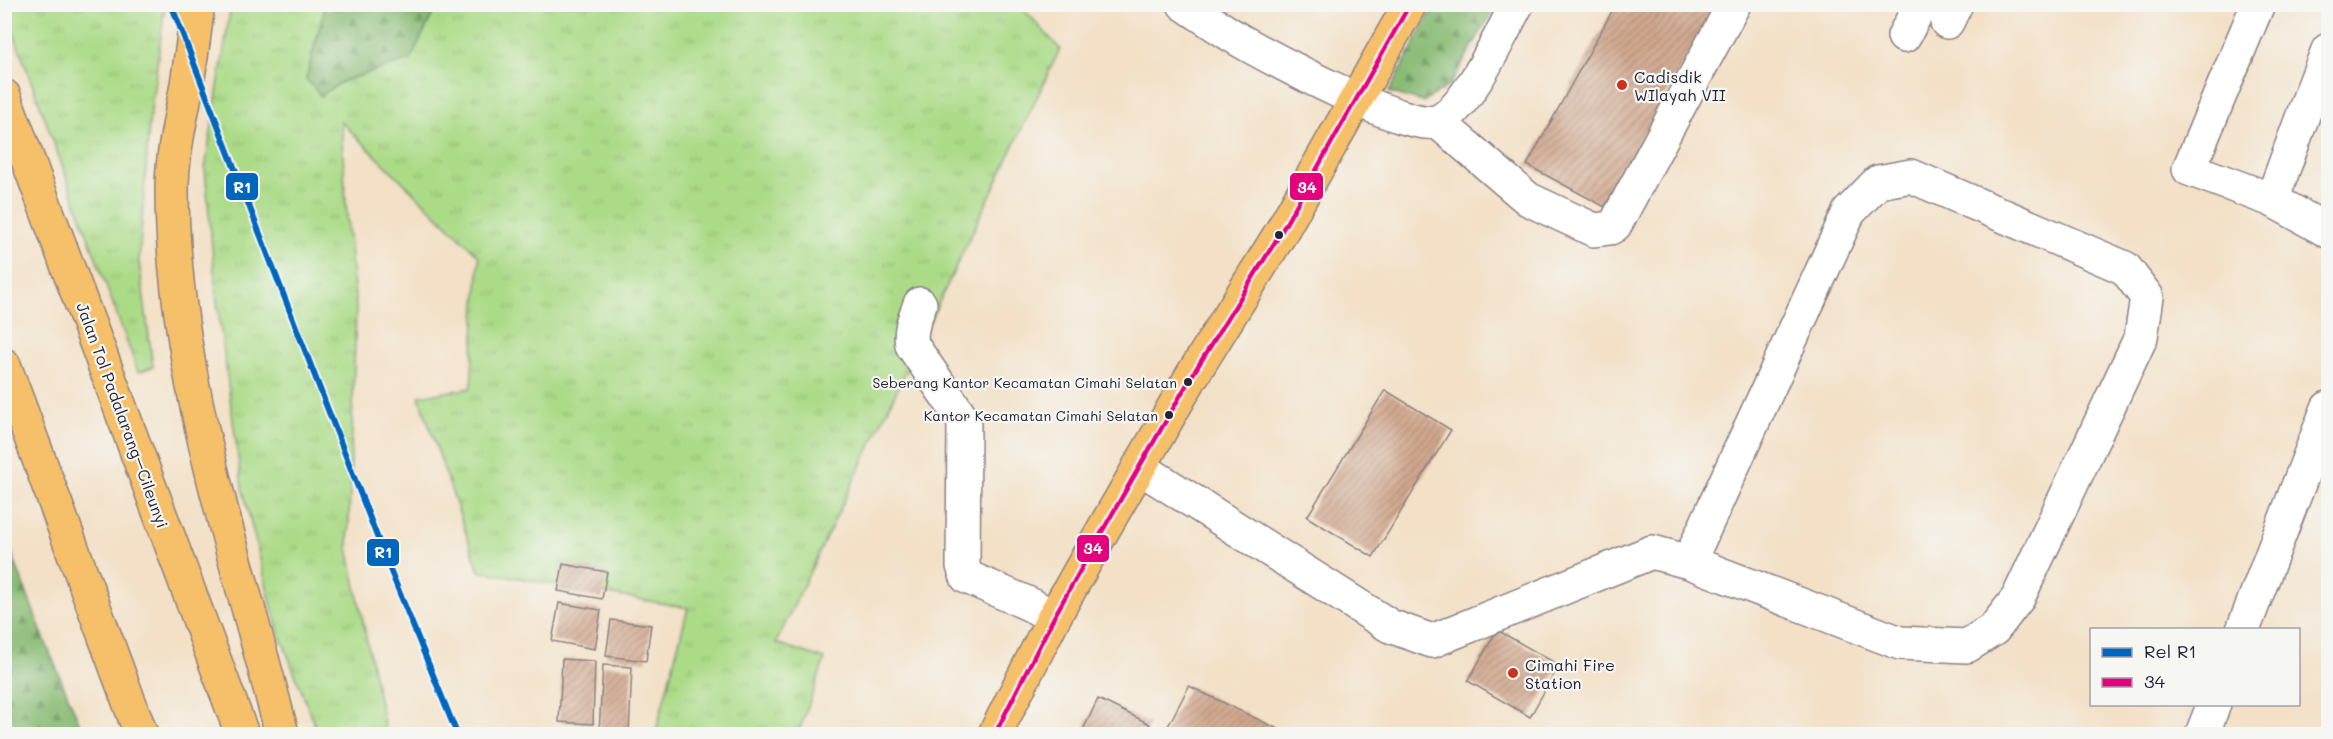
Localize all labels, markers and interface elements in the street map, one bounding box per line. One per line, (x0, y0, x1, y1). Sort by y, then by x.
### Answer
place label: Cadisdik WIlayah VII (1634, 66, 1726, 105)
marker: Cadisdik WIlayah VII (1615, 78, 1629, 92)
line badge: R1 (225, 172, 259, 201)
line badge: 34 (1289, 172, 1324, 201)
text: R1 (233, 176, 251, 197)
text: 34 (1297, 176, 1317, 197)
unlabelled marker (1273, 229, 1285, 241)
street label: Jalan Tol Padalarang–Cileunyi (72, 299, 174, 531)
place label: Seberang Kantor Kecamatan Cimahi Selatan (872, 373, 1177, 392)
marker: Seberang Kantor Kecamatan Cimahi Selatan (1182, 376, 1194, 388)
place label: Kantor Kecamatan Cimahi Selatan (924, 406, 1158, 425)
marker: Kantor Kecamatan Cimahi Selatan (1163, 409, 1175, 421)
line badge: 34 (1076, 534, 1110, 563)
text: 34 (1083, 537, 1103, 558)
line badge: R1 (366, 538, 400, 567)
text: R1 (374, 541, 392, 562)
legend (2090, 628, 2300, 706)
text: Rel R1 (2144, 639, 2197, 663)
place label: Cimahi Fire Station (1525, 654, 1615, 693)
marker: Cimahi Fire Station (1506, 666, 1520, 680)
text: 34 (2144, 669, 2166, 693)

